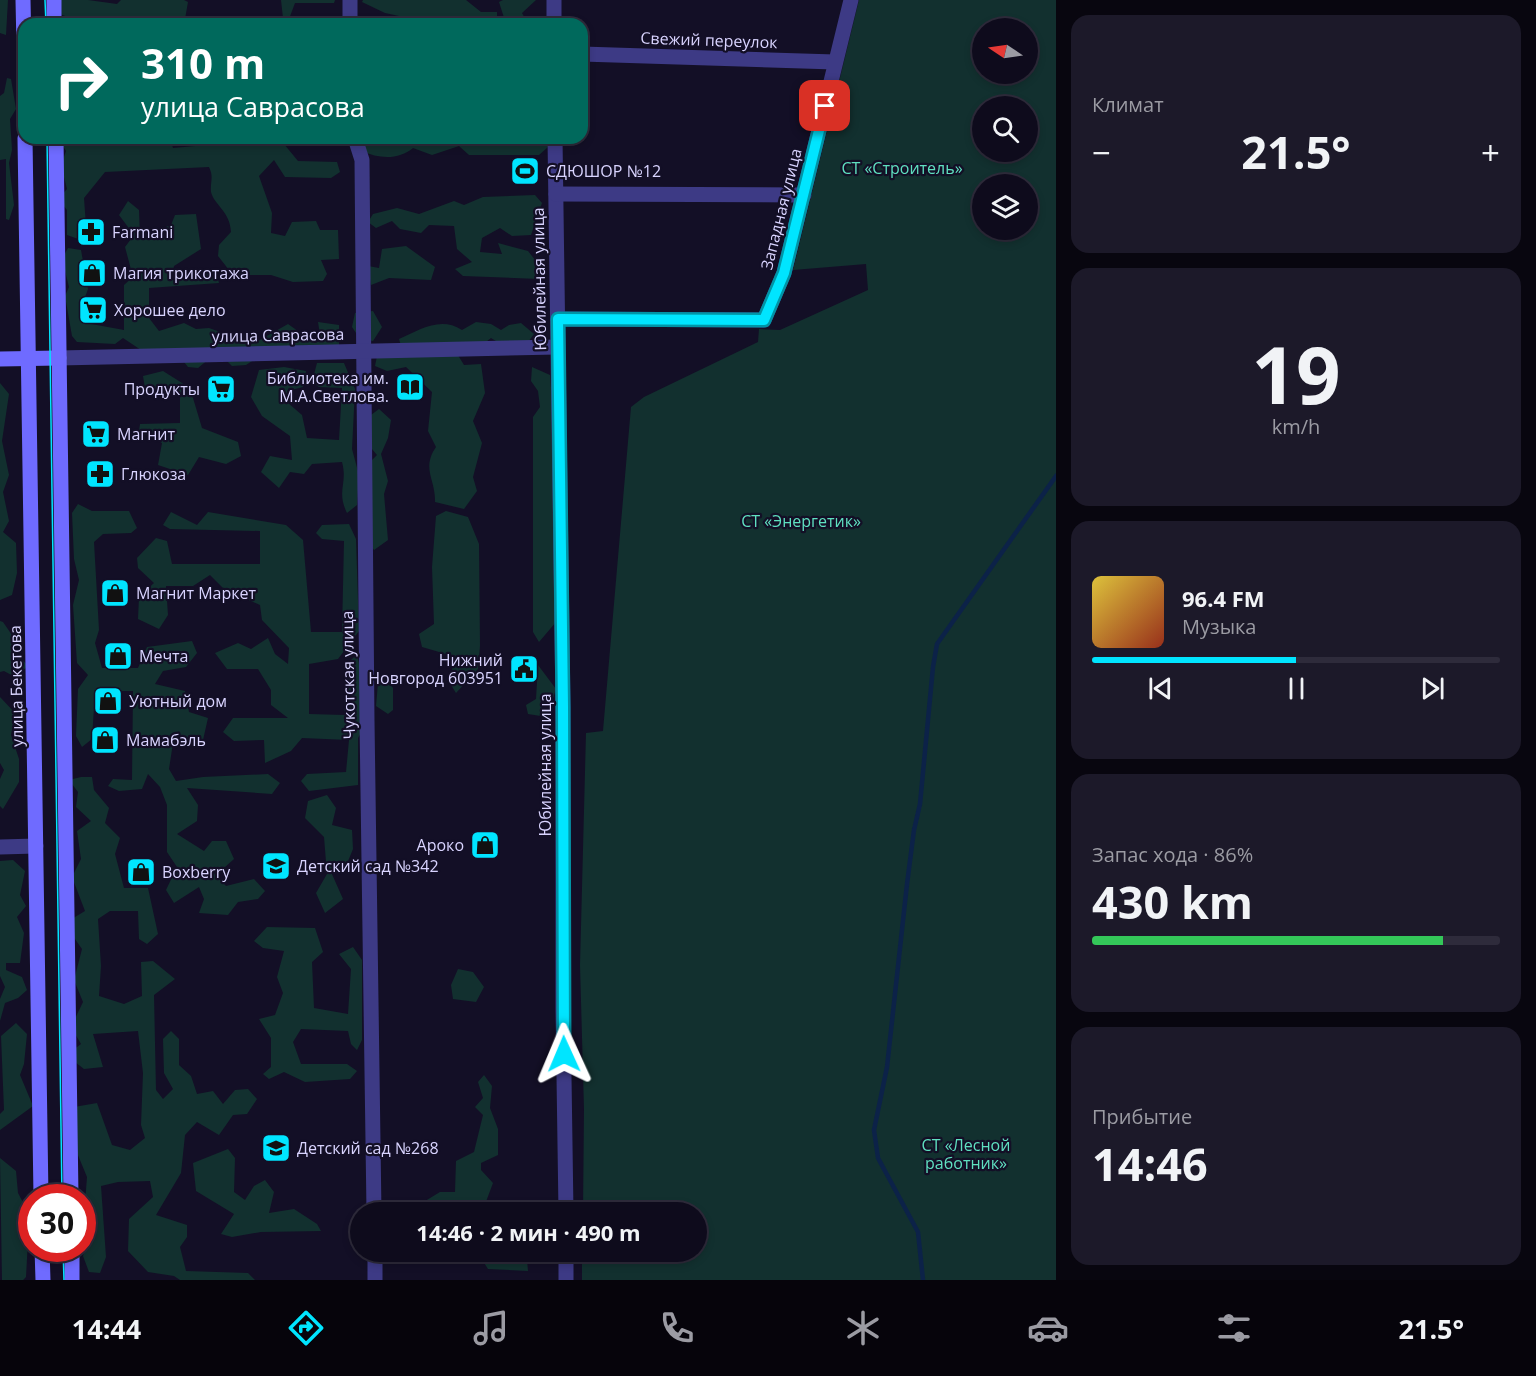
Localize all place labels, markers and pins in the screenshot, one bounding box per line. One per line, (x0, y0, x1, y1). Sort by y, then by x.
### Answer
pin (799, 80, 850, 131)
sports icon: СДЮШОР №12 (509, 155, 541, 187)
place label: СДЮШОР №12 (546, 160, 661, 182)
pharmacy icon: Farmani (75, 216, 107, 248)
place label: Farmani (112, 221, 173, 243)
shop icon: Магия трикотажа (76, 257, 108, 289)
place label: Магия трикотажа (113, 262, 249, 284)
supermarket icon: Хорошее дело (77, 294, 109, 326)
place label: Хорошее дело (114, 299, 226, 321)
place label: Библиотека им. М.А.Светлова. (267, 367, 389, 407)
library icon: Библиотека им. М.А.Светлова. (394, 371, 426, 403)
supermarket icon: Продукты (205, 373, 237, 405)
place label: Продукты (124, 378, 200, 400)
supermarket icon: Магнит (80, 418, 112, 450)
place label: Магнит (117, 423, 175, 445)
pharmacy icon: Глюкоза (84, 458, 116, 490)
place label: Глюкоза (121, 463, 186, 485)
shop icon: Магнит Маркет (99, 577, 131, 609)
place label: Магнит Маркет (136, 582, 256, 604)
shop icon: Мечта (102, 640, 134, 672)
place label: Мечта (139, 645, 189, 667)
place label: Нижний Новгород 603951 (368, 649, 503, 689)
public building icon: Нижний Новгород 603951 (508, 653, 540, 685)
shop icon: Уютный дом (92, 685, 124, 717)
place label: Уютный дом (129, 690, 227, 712)
shop icon: Мамабэль (89, 724, 121, 756)
place label: Мамабэль (126, 729, 206, 751)
shop icon: Ароко (469, 829, 501, 861)
place label: Ароко (417, 834, 464, 856)
school or university icon: Детский сад №342 (260, 850, 292, 882)
place label: Детский сад №342 (297, 855, 439, 877)
shop icon: Boxberry (125, 856, 157, 888)
place label: Boxberry (162, 861, 231, 883)
school or university icon: Детский сад №268 (260, 1132, 292, 1164)
place label: Детский сад №268 (297, 1137, 439, 1159)

